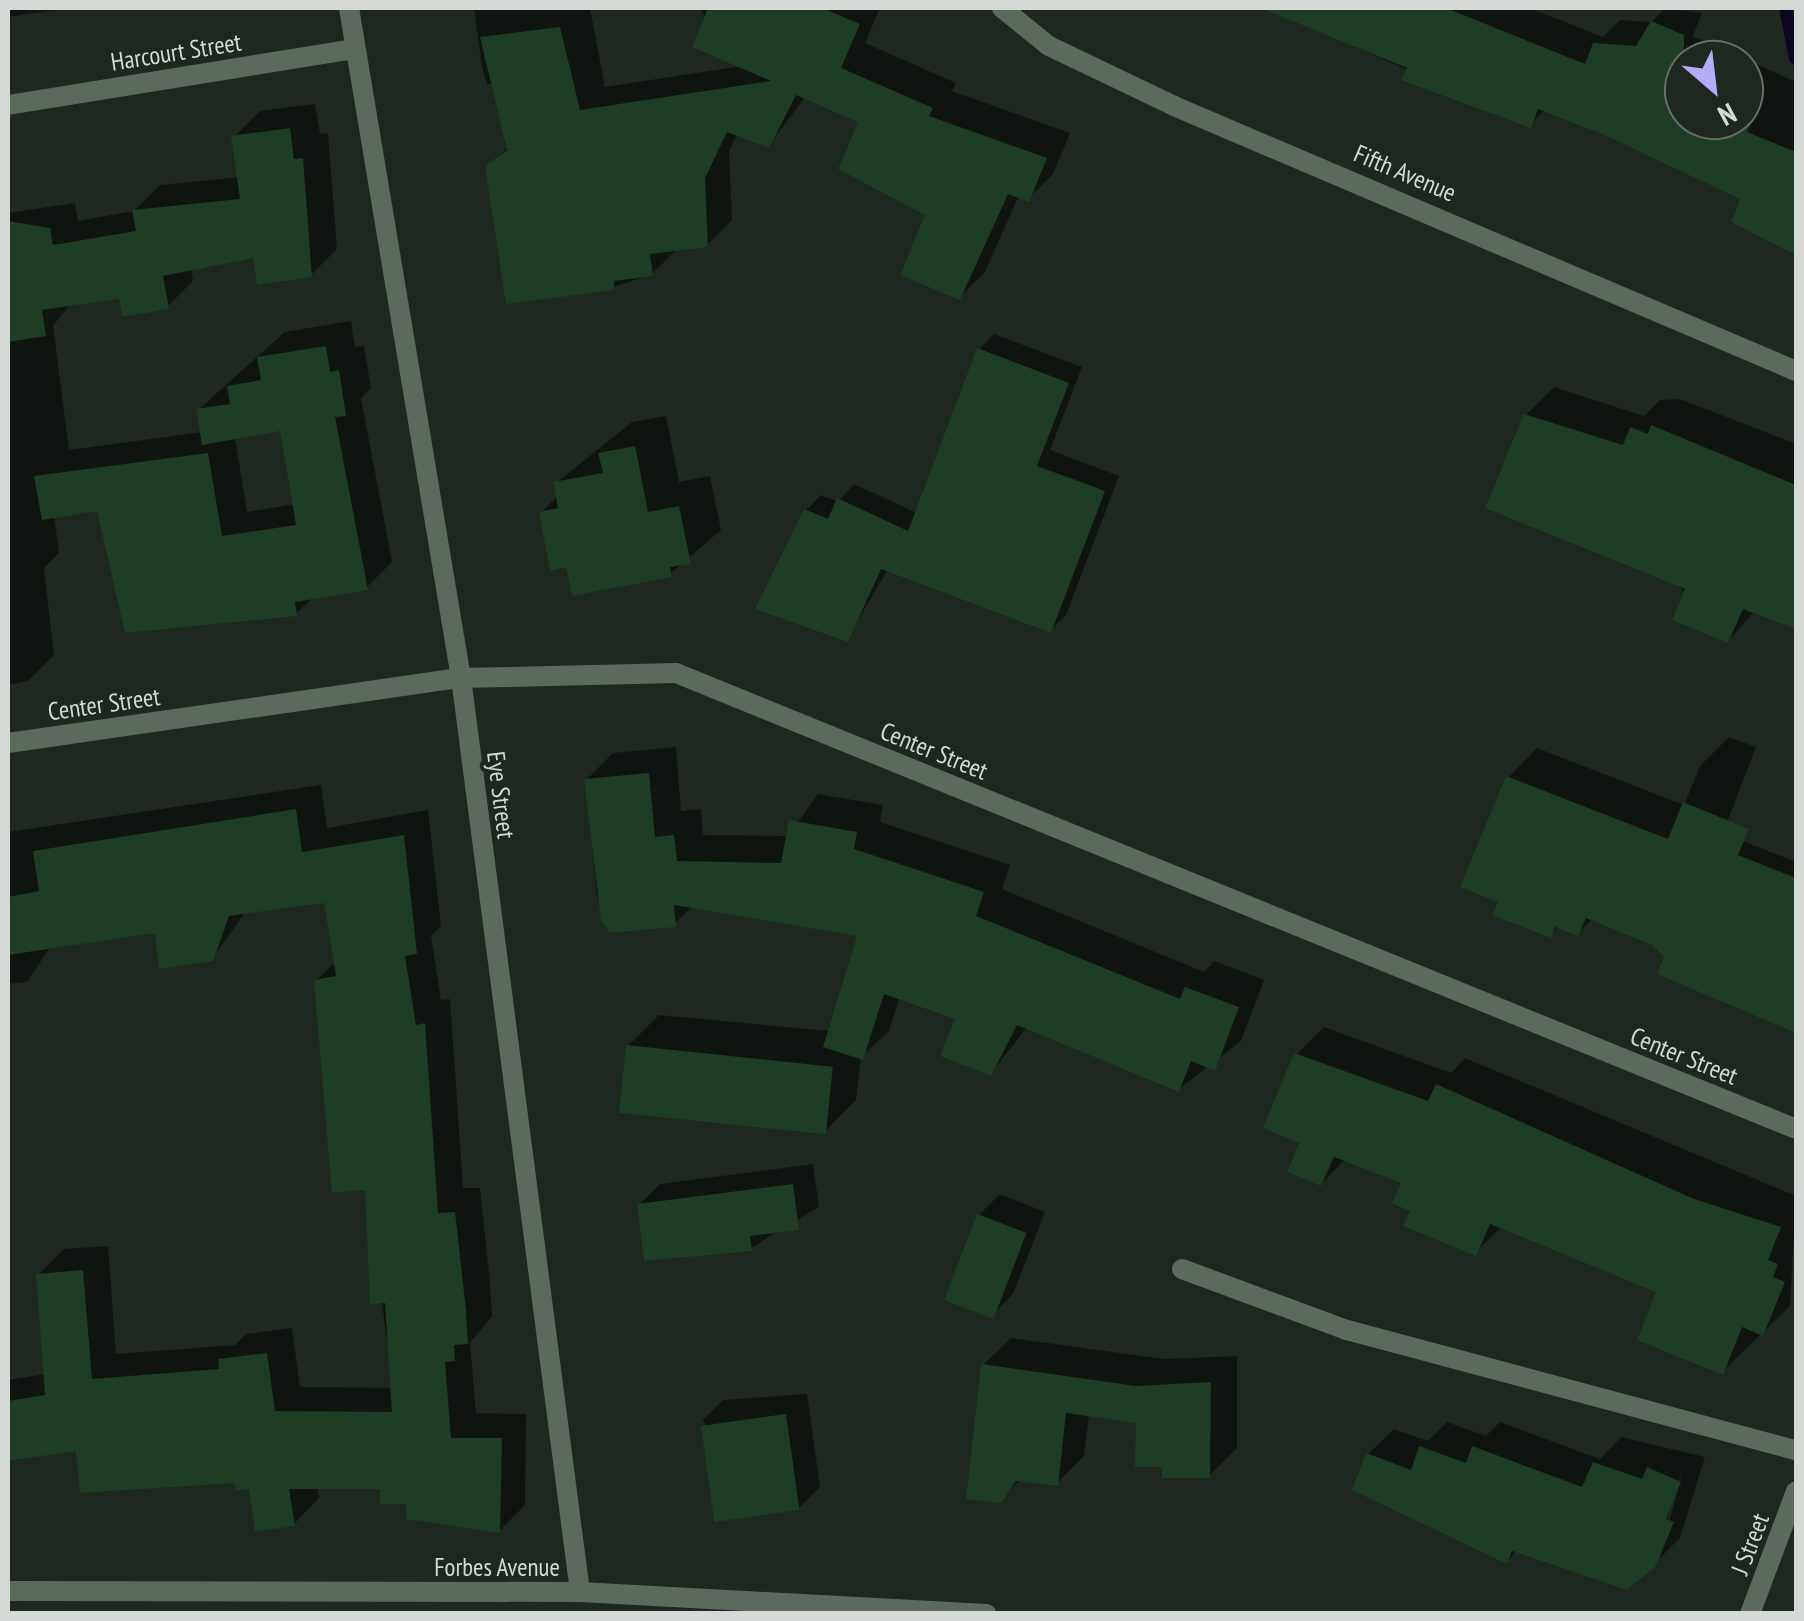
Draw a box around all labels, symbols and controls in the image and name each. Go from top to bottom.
street label: Harcourt Street [109,27,243,77]
north arrow [1664,40,1764,140]
text: N [1712,95,1743,135]
street label: Fifth Avenue [1349,138,1461,208]
street label: Center Street [46,681,162,727]
street label: Center Street [876,716,992,786]
street label: Eye Street [481,750,521,840]
street label: Center Street [1626,1021,1742,1091]
street label: J Street [1725,1509,1775,1579]
street label: Forbes Avenue [434,1552,560,1582]

